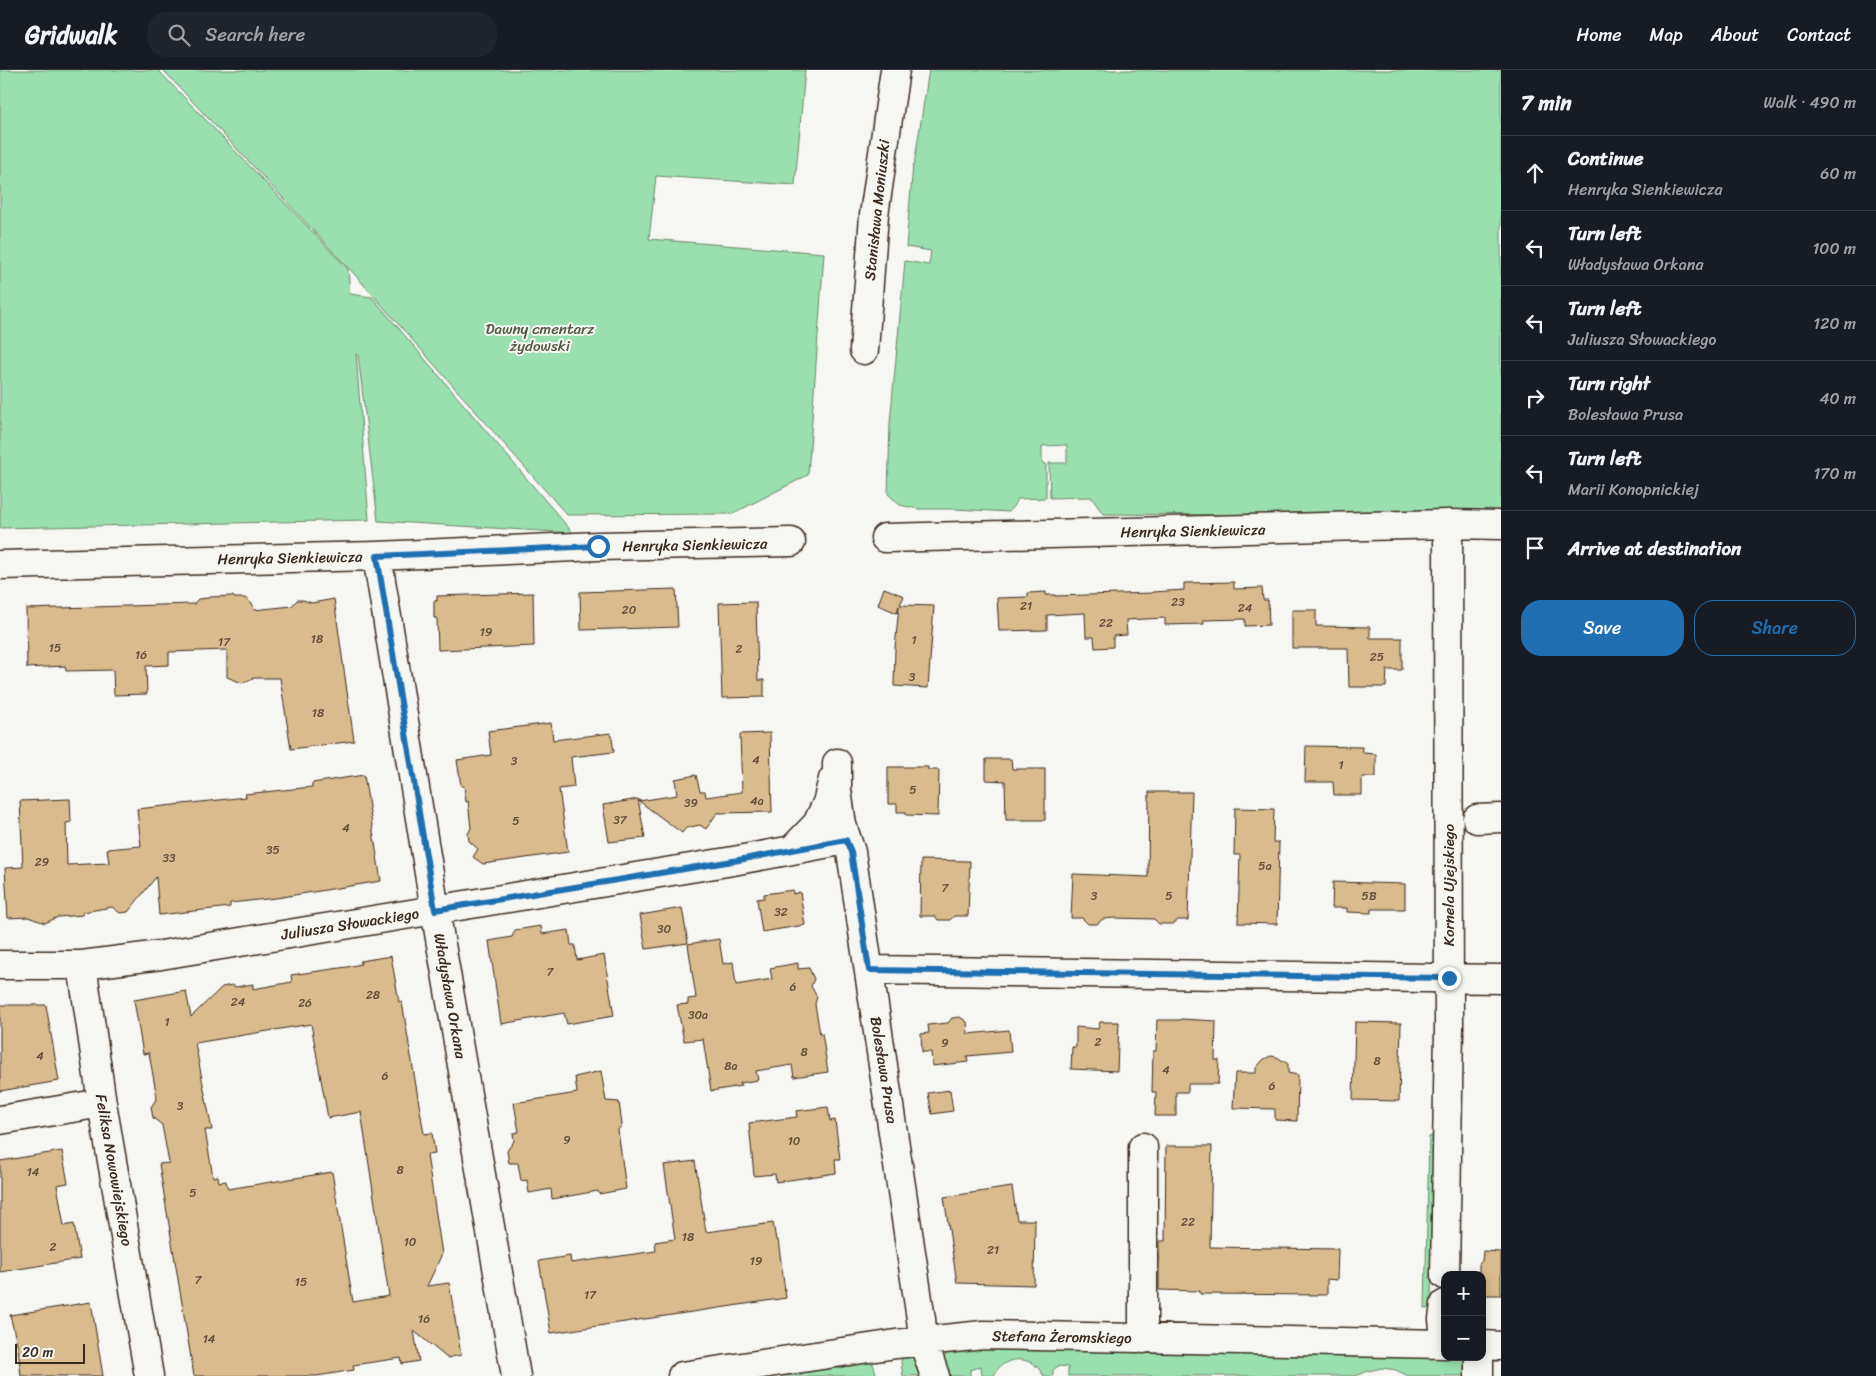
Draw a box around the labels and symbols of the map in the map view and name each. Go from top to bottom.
street label: Stanisława Moniuszki [857,137,897,282]
park label: Dawny cmentarz żydowski [486,316,595,359]
street label: Henryka Sienkiewicza [1120,517,1266,545]
street label: Henryka Sienkiewicza [622,531,768,559]
route start [587,535,610,558]
street label: Henryka Sienkiewicza [217,544,363,572]
house number: 23 [1171,591,1185,613]
house number: 21 [1020,595,1032,617]
house number: 24 [1238,597,1253,619]
house number: 20 [622,599,637,621]
house number: 22 [1099,612,1113,634]
house number: 19 [480,621,492,643]
house number: 18 [311,628,323,650]
house number: 1 [911,629,917,651]
house number: 17 [218,631,231,653]
house number: 15 [49,637,61,659]
house number: 2 [736,638,743,660]
house number: 16 [135,644,147,666]
house number: 25 [1370,646,1384,668]
house number: 3 [909,666,916,688]
house number: 18 [312,702,324,724]
house number: 4 [752,749,760,771]
house number: 3 [511,750,518,772]
house number: 1 [1338,754,1344,776]
house number: 5 [909,779,917,801]
house number: 4a [750,790,764,812]
house number: 39 [684,792,698,814]
house number: 37 [613,809,628,831]
house number: 5 [512,810,520,832]
house number: 4 [342,817,350,839]
street label: Kornela Ujejskiego [1436,823,1462,946]
house number: 35 [266,839,280,861]
house number: 33 [162,847,176,869]
house number: 29 [35,851,49,873]
house number: 5a [1258,855,1272,877]
house number: 7 [942,877,950,899]
house number: 3 [1091,885,1098,907]
house number: 5 [1165,885,1173,907]
house number: 5B [1362,885,1377,907]
street label: Juliusza Słowackiego [278,900,421,948]
house number: 32 [774,901,788,923]
house number: 30 [657,918,671,940]
street label: Władysława Orkana [426,931,474,1061]
house number: 7 [547,961,555,983]
route end [1438,967,1461,990]
house number: 6 [790,976,797,998]
house number: 28 [366,984,380,1006]
house number: 24 [231,991,246,1013]
house number: 26 [298,992,312,1014]
house number: 30a [688,1004,708,1026]
house number: 1 [164,1011,170,1033]
street label: Bolesława Prusa [863,1015,905,1126]
house number: 2 [1095,1031,1102,1053]
house number: 9 [941,1032,949,1054]
house number: 8 [800,1041,808,1063]
house number: 4 [36,1045,44,1067]
house number: 8 [1373,1050,1381,1072]
house number: 8a [724,1055,738,1077]
house number: 4 [1162,1059,1170,1081]
house number: 6 [382,1065,389,1087]
house number: 6 [1269,1075,1276,1097]
street label: Feliksa Nowowiejskiego [88,1092,140,1248]
house number: 3 [177,1095,184,1117]
house number: 9 [563,1129,571,1151]
house number: 10 [788,1130,801,1152]
house number: 8 [396,1159,404,1181]
house number: 14 [27,1161,40,1183]
house number: 5 [189,1182,197,1204]
house number: 22 [1181,1211,1195,1233]
house number: 18 [682,1226,694,1248]
house number: 10 [404,1231,417,1253]
house number: 2 [50,1236,57,1258]
house number: 21 [987,1239,999,1261]
house number: 19 [750,1250,762,1272]
house number: 7 [195,1269,203,1291]
house number: 15 [295,1271,307,1293]
house number: 17 [584,1284,597,1306]
house number: 16 [418,1308,430,1330]
street label: Stefana Żeromskiego [992,1323,1132,1351]
house number: 14 [203,1328,216,1350]
scale bar [15,1341,85,1364]

